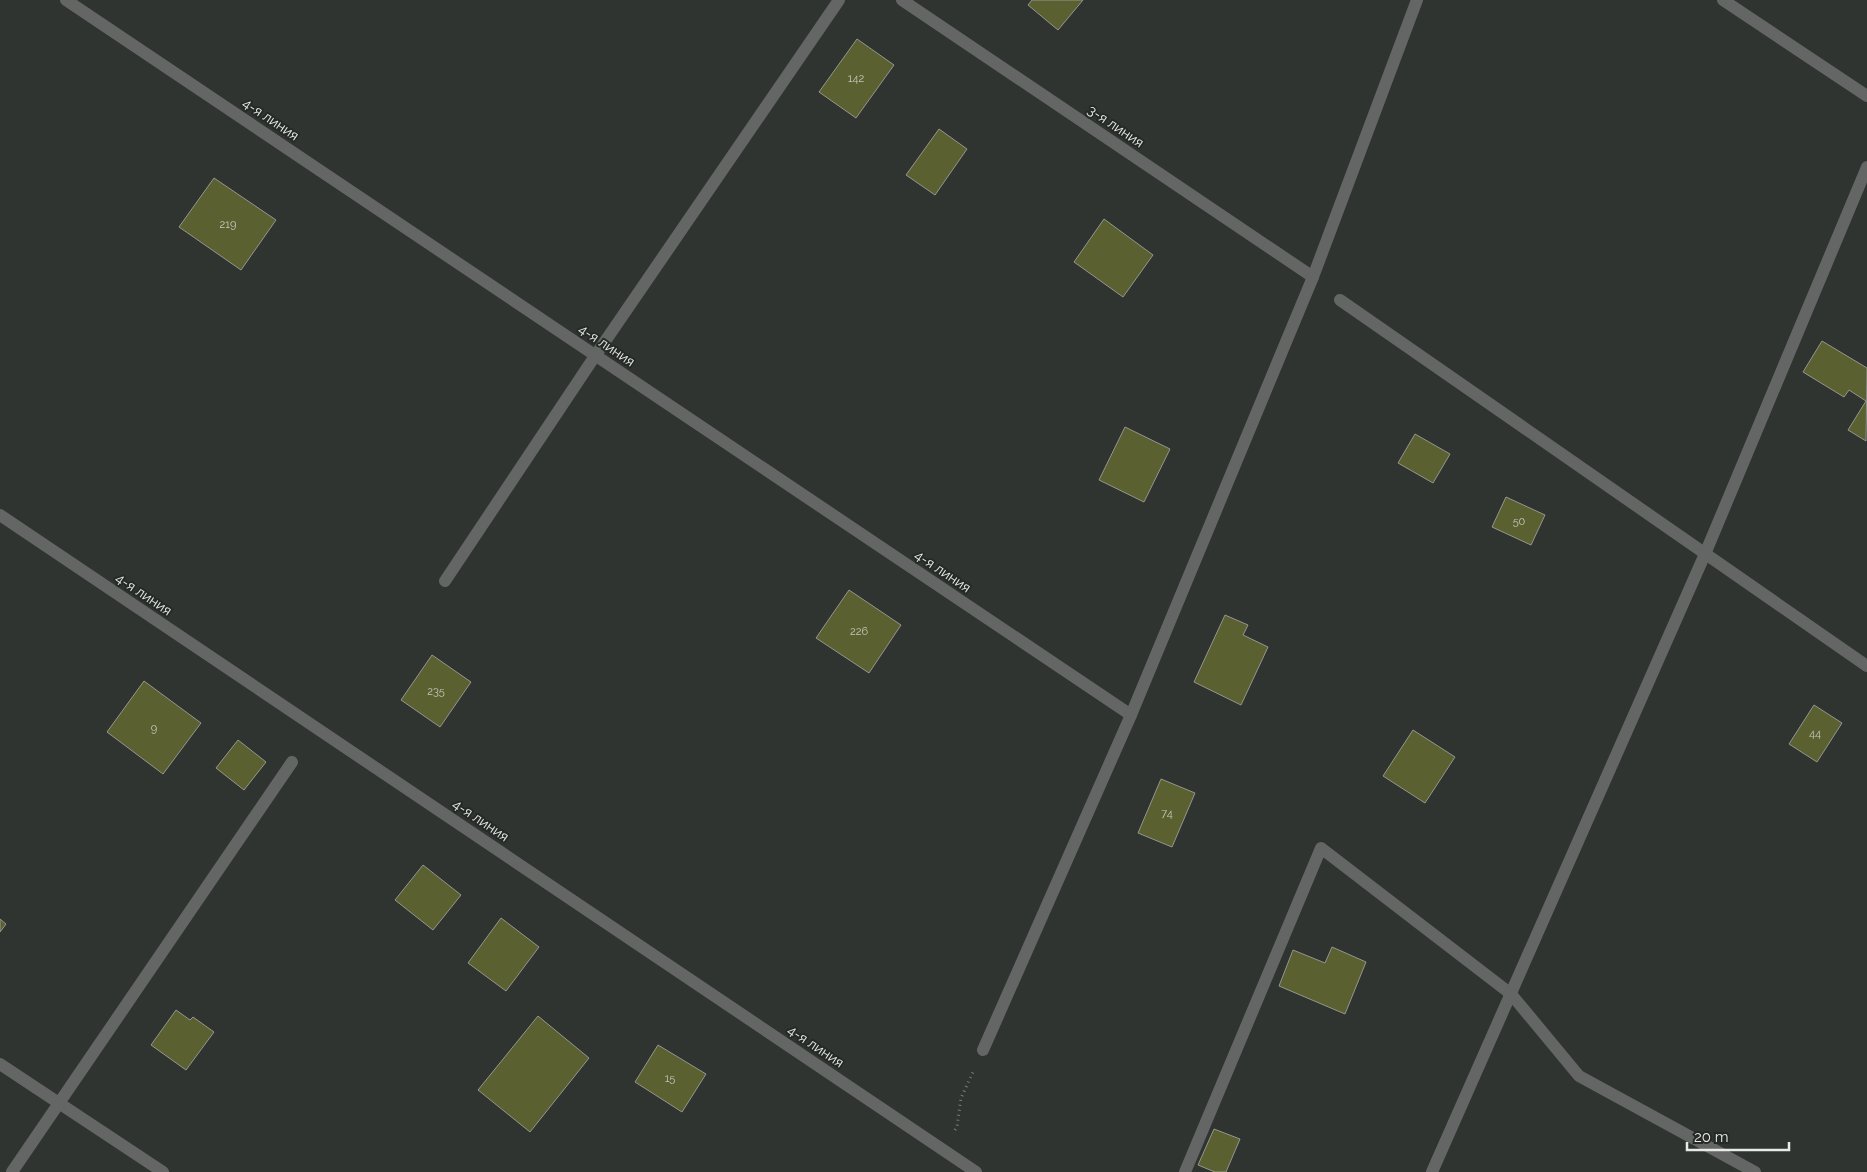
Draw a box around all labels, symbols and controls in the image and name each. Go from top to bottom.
house number: 142 [848,72,864,85]
street label: 4-я линия [240,94,302,144]
street label: 3-я линия [1085,101,1147,151]
house number: 219 [220,218,236,231]
street label: 4-я линия [576,320,638,370]
house number: 50 [1513,515,1526,528]
street label: 4-я линия [912,546,974,596]
street label: 4-я линия [113,569,175,619]
house number: 226 [850,625,868,638]
house number: 235 [427,685,445,698]
house number: 9 [151,722,157,735]
house number: 44 [1809,727,1821,740]
street label: 4-я линия [450,795,512,845]
house number: 74 [1161,807,1173,820]
street label: 4-я линия [785,1021,847,1071]
house number: 15 [665,1072,675,1085]
scale bar [1687,1120,1790,1152]
text: 20 m [1694,1128,1729,1146]

